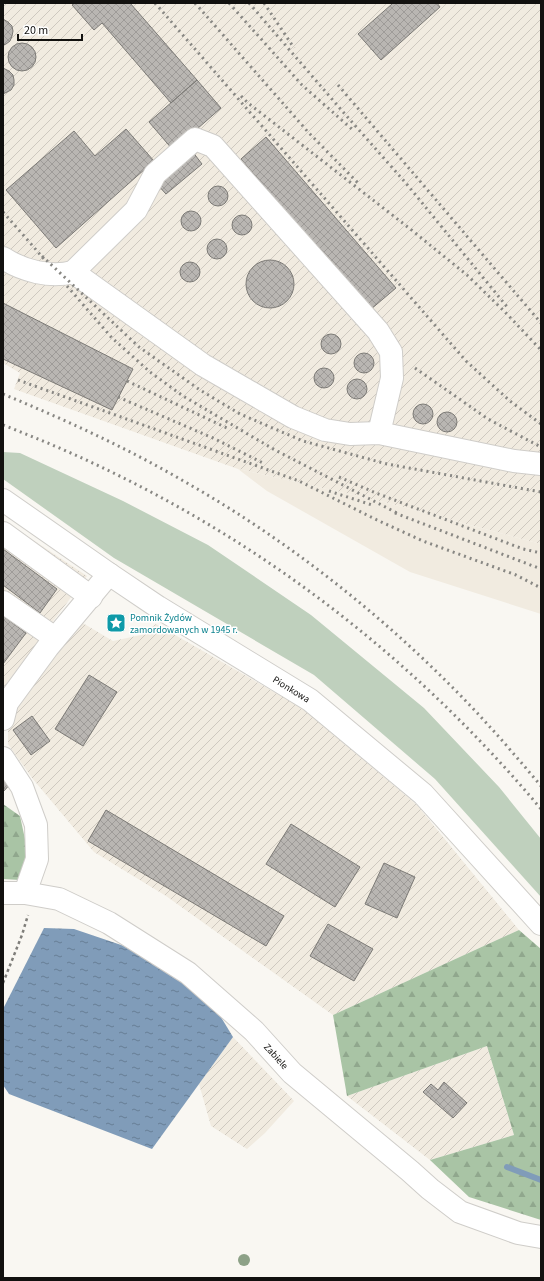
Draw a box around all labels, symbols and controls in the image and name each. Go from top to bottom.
scale bar [18,16,82,42]
text: 20 m [24,22,48,39]
place label: Pomnik Żydów zamordowanych w 1945 r. [130,611,238,637]
place icon: Pomnik Żydów zamordowanych w 1945 r. [105,612,127,634]
street label: Pionkowa [270,673,312,706]
street label: Zabiele [260,1041,291,1073]

